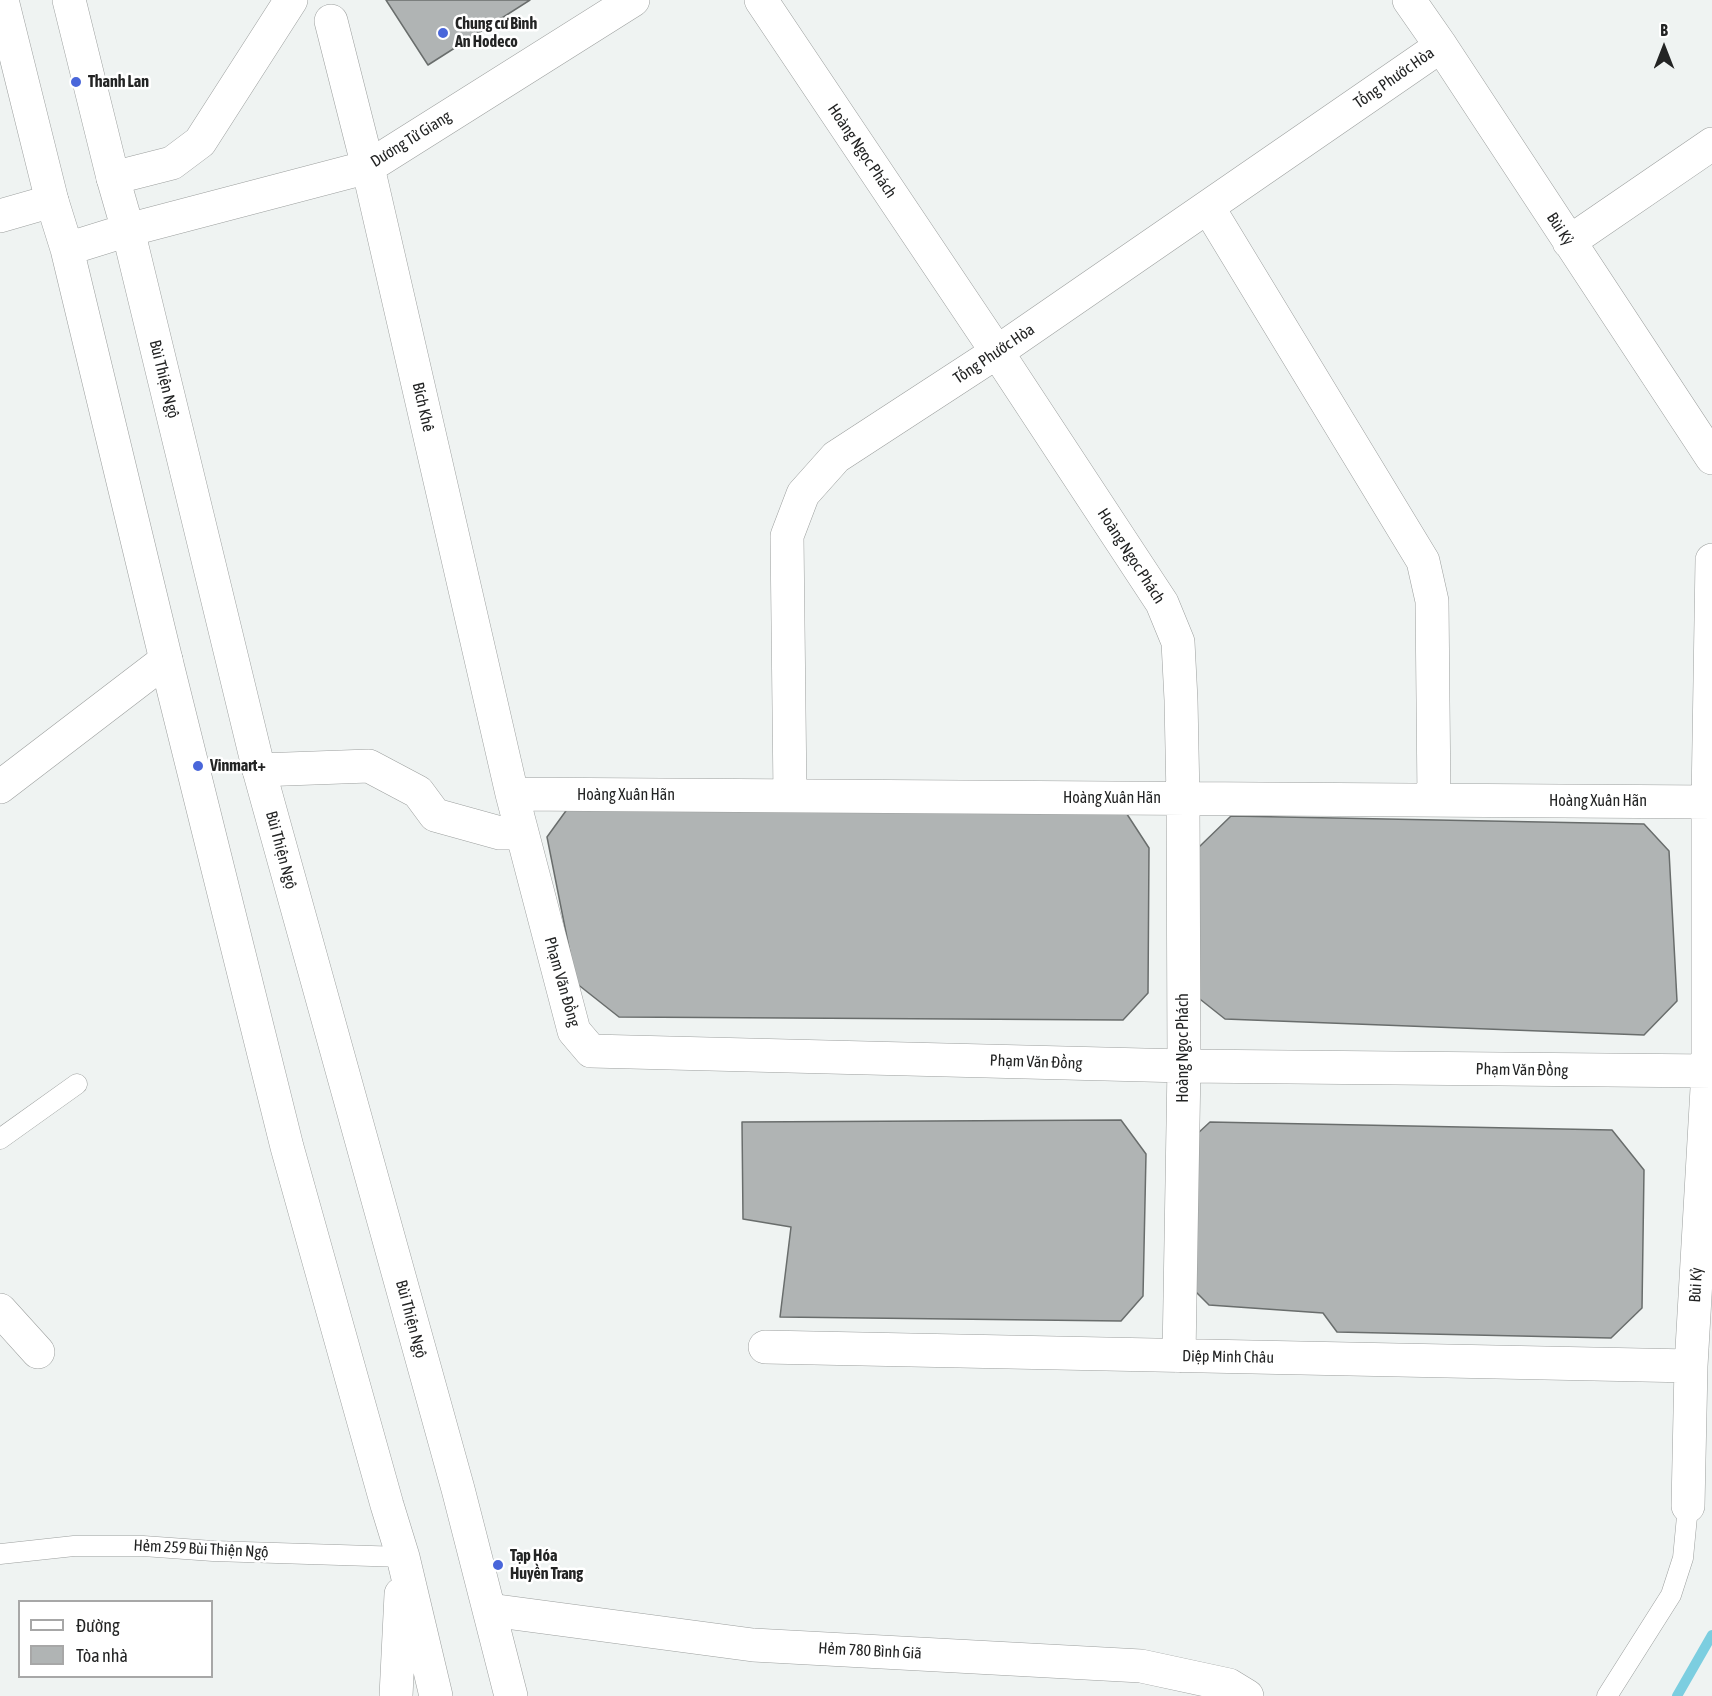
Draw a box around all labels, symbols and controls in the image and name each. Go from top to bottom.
place label: Chung cư Bình An Hodeco [455,14,537,52]
north arrow [1634,18,1694,78]
text: B [1660,21,1668,39]
marker: Chung cư Bình An Hodeco [436,26,450,40]
street label: Tống Phước Hòa [1350,43,1438,113]
place label: Thanh Lan [88,72,149,92]
marker: Thanh Lan [69,75,83,89]
street label: Hoàng Ngọc Phách [823,100,901,202]
street label: Dương Tử Giang [367,107,455,171]
street label: Bùi Kỷ [1542,209,1578,249]
street label: Tống Phước Hòa [950,320,1038,388]
street label: Bùi Thiện Ngộ [145,338,183,420]
street label: Bích Khê [408,380,438,434]
street label: Hoàng Ngọc Phách [1093,505,1169,607]
place label: Vinmart+ [210,756,266,776]
marker: Vinmart+ [191,759,205,773]
street label: Hoàng Xuân Hãn [577,785,675,805]
street label: Hoàng Xuân Hãn [1063,788,1161,808]
street label: Hoàng Xuân Hãn [1549,791,1647,811]
street label: Bùi Thiện Ngộ [261,809,301,891]
street label: Phạm Văn Đồng [540,935,584,1029]
street label: Hoàng Ngọc Phách [1173,993,1193,1103]
street label: Phạm Văn Đồng [989,1051,1083,1073]
street label: Phạm Văn Đồng [1476,1060,1568,1080]
street label: Bùi Kỷ [1685,1267,1707,1303]
street label: Bùi Thiện Ngộ [391,1278,431,1360]
street label: Diệp Minh Châu [1182,1347,1274,1367]
street label: Hẻm 259 Bùi Thiện Ngộ [133,1536,269,1562]
place label: Tạp Hóa Huyền Trang [510,1546,583,1584]
marker: Tạp Hóa Huyền Trang [491,1558,505,1572]
legend [18,1600,213,1678]
text: Đường [76,1615,120,1636]
street label: Hẻm 780 Bình Giã [818,1639,922,1663]
text: Tòa nhà [76,1645,128,1666]

